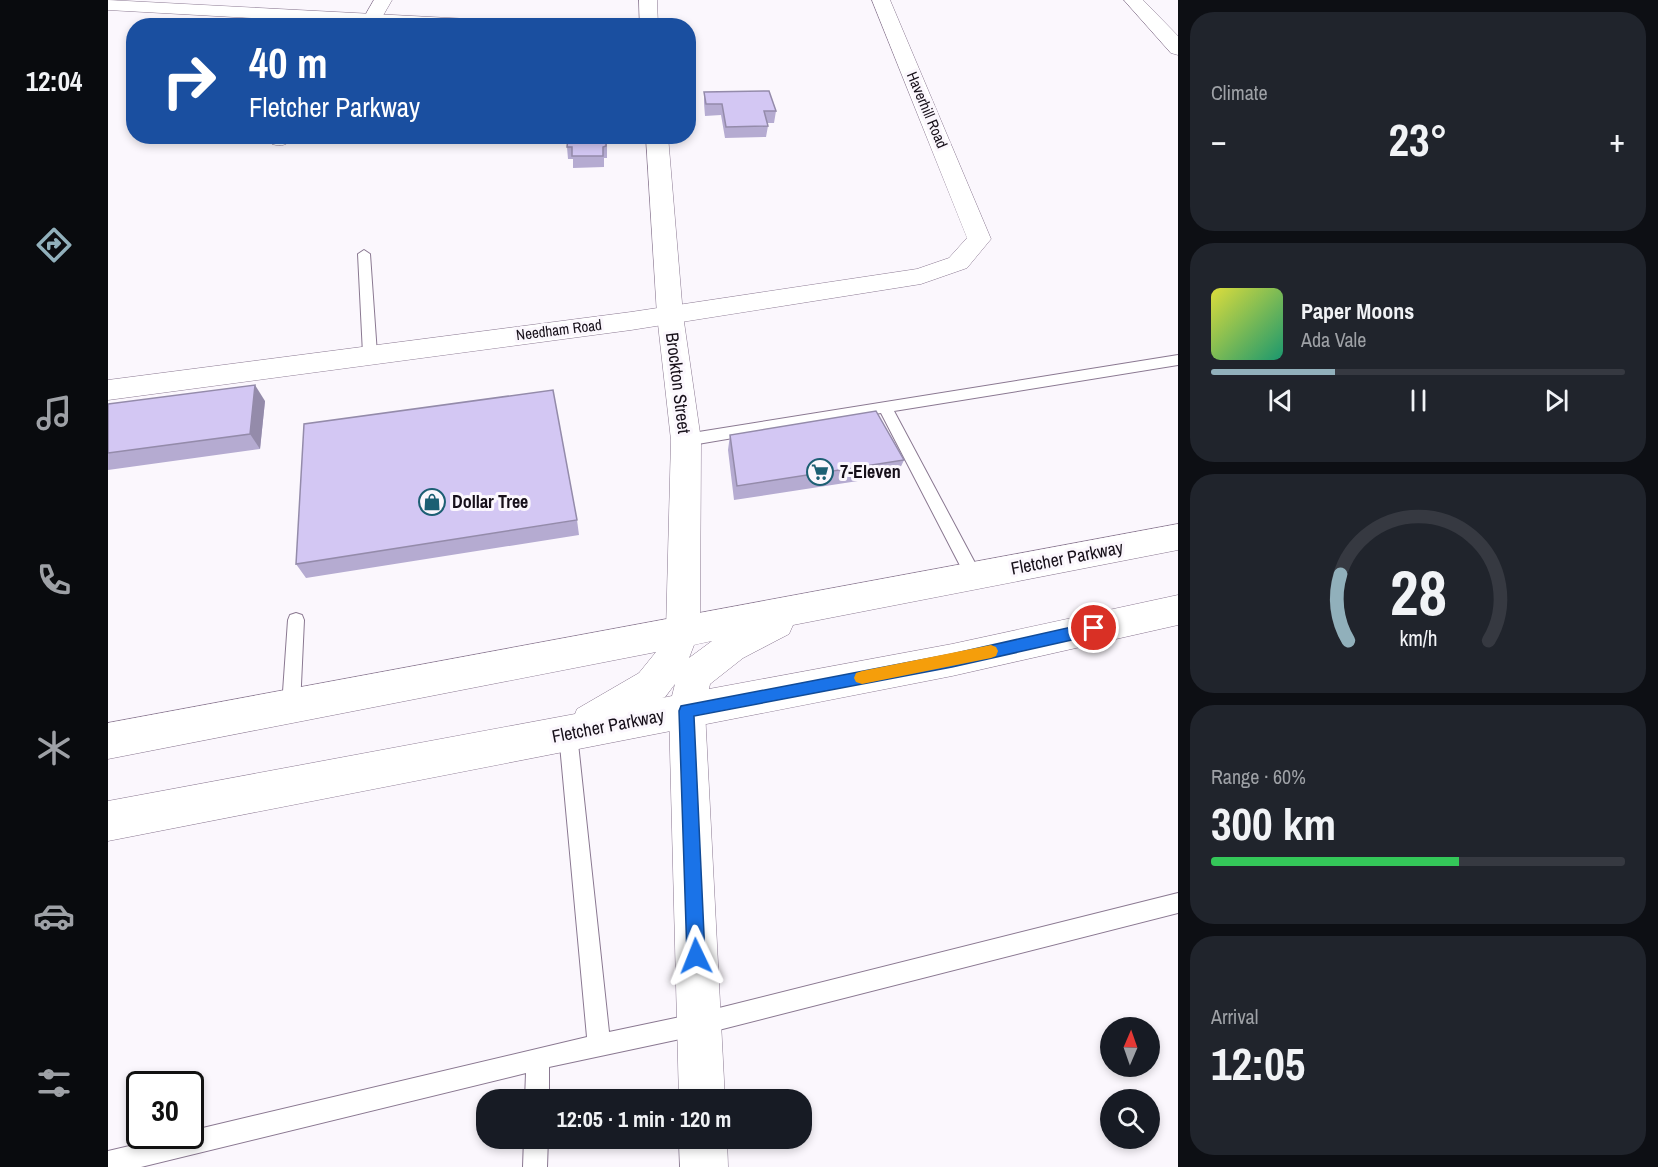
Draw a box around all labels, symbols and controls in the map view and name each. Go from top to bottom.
text: 40 m [249,35,328,91]
icon: right [150,42,228,120]
text: 12:04 [26,63,82,99]
street label: Haverhill Road [902,68,953,151]
text: Climate [1211,79,1268,106]
text: Fletcher Parkway [249,89,420,125]
text: 23° [1388,109,1448,170]
text: − [1211,118,1227,162]
text: + [1609,118,1625,162]
icon: directions [33,224,75,266]
text: Paper Moons [1301,296,1414,326]
street label: Needham Road [515,314,603,345]
text: Ada Vale [1301,326,1366,353]
street label: Brockton Street [660,331,697,435]
icon: previous [1264,384,1297,417]
icon: pause [1402,384,1435,417]
icon: next [1540,384,1573,417]
icon: music [33,392,75,434]
supermarket icon: 7-Eleven [805,457,835,487]
place label: 7-Eleven [840,459,901,484]
shop icon: Dollar Tree [417,487,447,517]
place label: Dollar Tree [452,489,528,514]
street label: Fletcher Parkway [1009,534,1126,581]
text: 28 [1390,550,1446,634]
icon: phone [33,559,75,601]
pin [1068,602,1119,653]
icon: arrive [1077,611,1110,644]
text: km/h [1399,624,1437,653]
street label: Fletcher Parkway [550,702,667,749]
icon: climate [33,727,75,769]
text: Range · 60% [1211,763,1306,790]
text: 300 km [1211,793,1336,854]
icon: car [33,895,75,937]
position arrow [664,924,728,988]
text: Arrival [1211,1003,1258,1030]
north arrow [1100,1017,1160,1077]
map controls [1100,1017,1160,1149]
text: 12:05 [1211,1033,1305,1094]
icon: filters [33,1062,75,1104]
speed limit sign: 30 [126,1071,204,1149]
button: search [1100,1089,1160,1149]
text: 12:05 · 1 min · 120 m [557,1104,731,1134]

